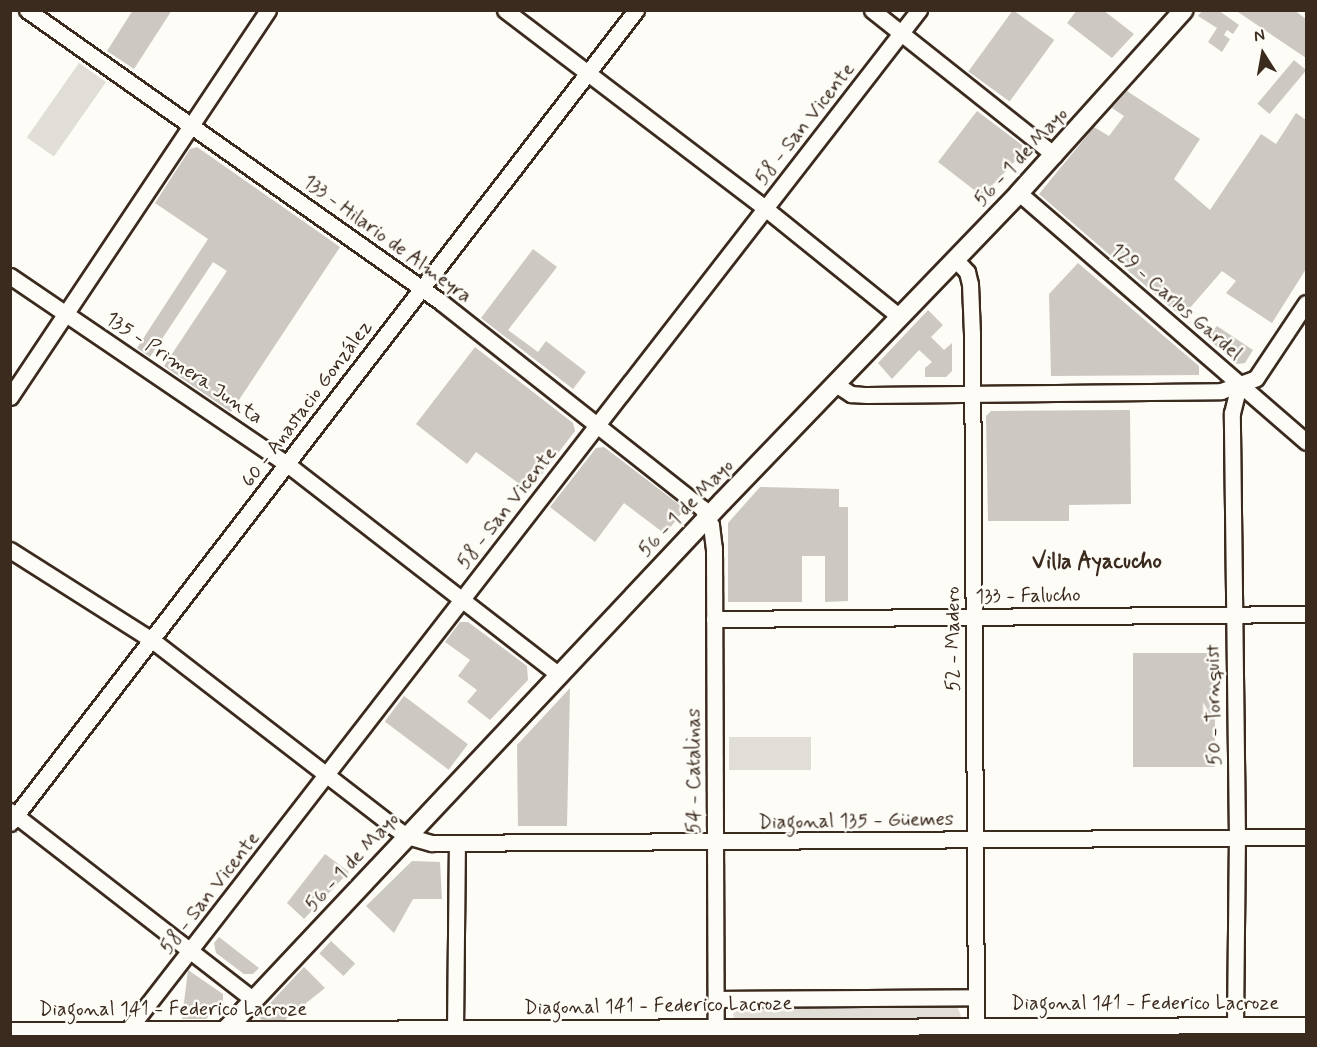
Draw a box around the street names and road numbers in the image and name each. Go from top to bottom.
street label: 58 - San Vicente [749,57,861,191]
street label: 56 - 1 de Mayo [969,102,1073,212]
street label: 133 - Hilario de Almeyra [297,169,477,309]
street label: 129 - Carlos Gardel [1106,239,1246,365]
street label: 135 - Primera Junta [103,308,265,428]
street label: 60 - Anastacio González [236,316,378,492]
street label: 58 - San Vicente [451,441,563,575]
street label: 56 - 1 de Mayo [633,454,739,562]
street label: 133 - Falucho [975,583,1081,609]
street label: 52 - Madero [941,586,965,692]
street label: 50 - Tornquist [1201,644,1227,766]
street label: 54 - Catalinas [682,708,706,834]
street label: 56 - 1 de Mayo [300,807,404,917]
street label: Diagonal 135 - Güemes [758,807,954,835]
street label: 58 - San Vicente [154,826,266,960]
street label: Diagonal 141 - Federico Lacroze [1009,991,1281,1015]
street label: Diagonal 141 - Federico Lacroze [522,992,794,1020]
street label: Diagonal 141 - Federico Lacroze [37,997,309,1021]

